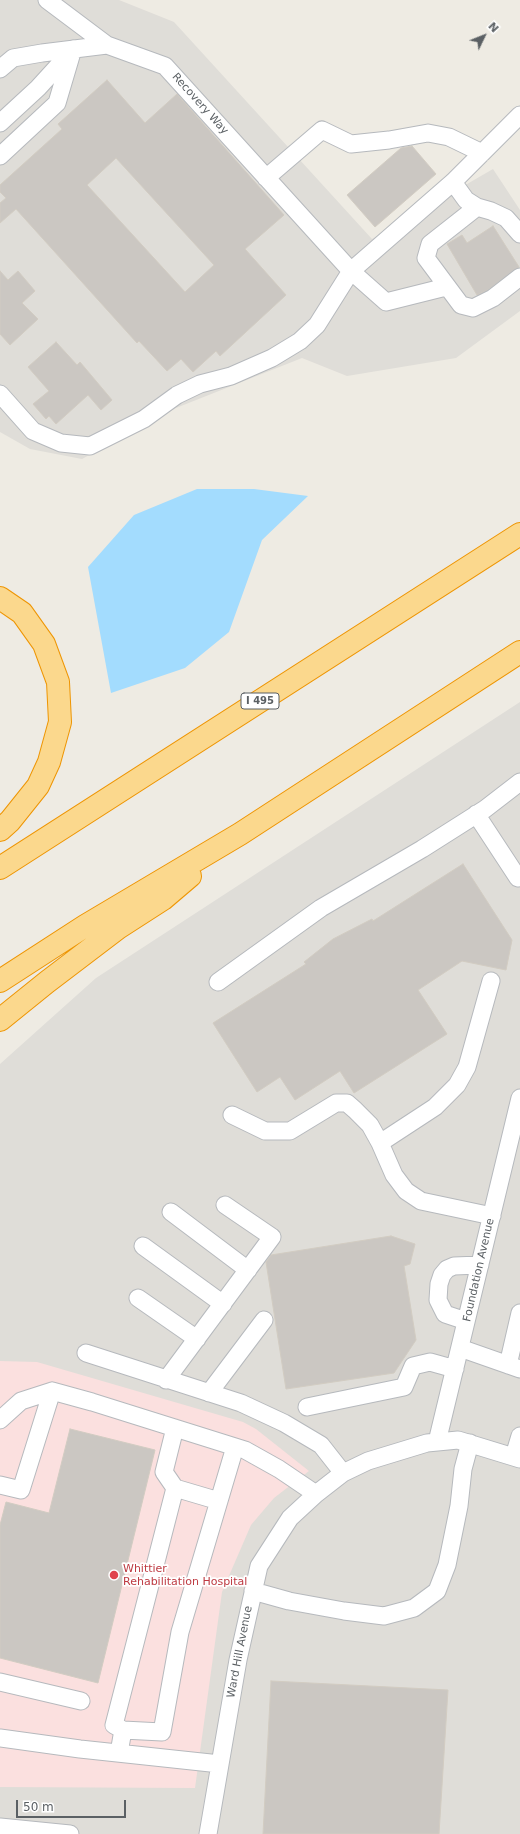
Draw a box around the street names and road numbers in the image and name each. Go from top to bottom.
street label: Recovery Way [169,71,231,137]
road number: I 495 [241,693,279,709]
street label: Foundation Avenue [461,1217,497,1323]
street label: Ward Hill Avenue [225,1605,255,1699]

